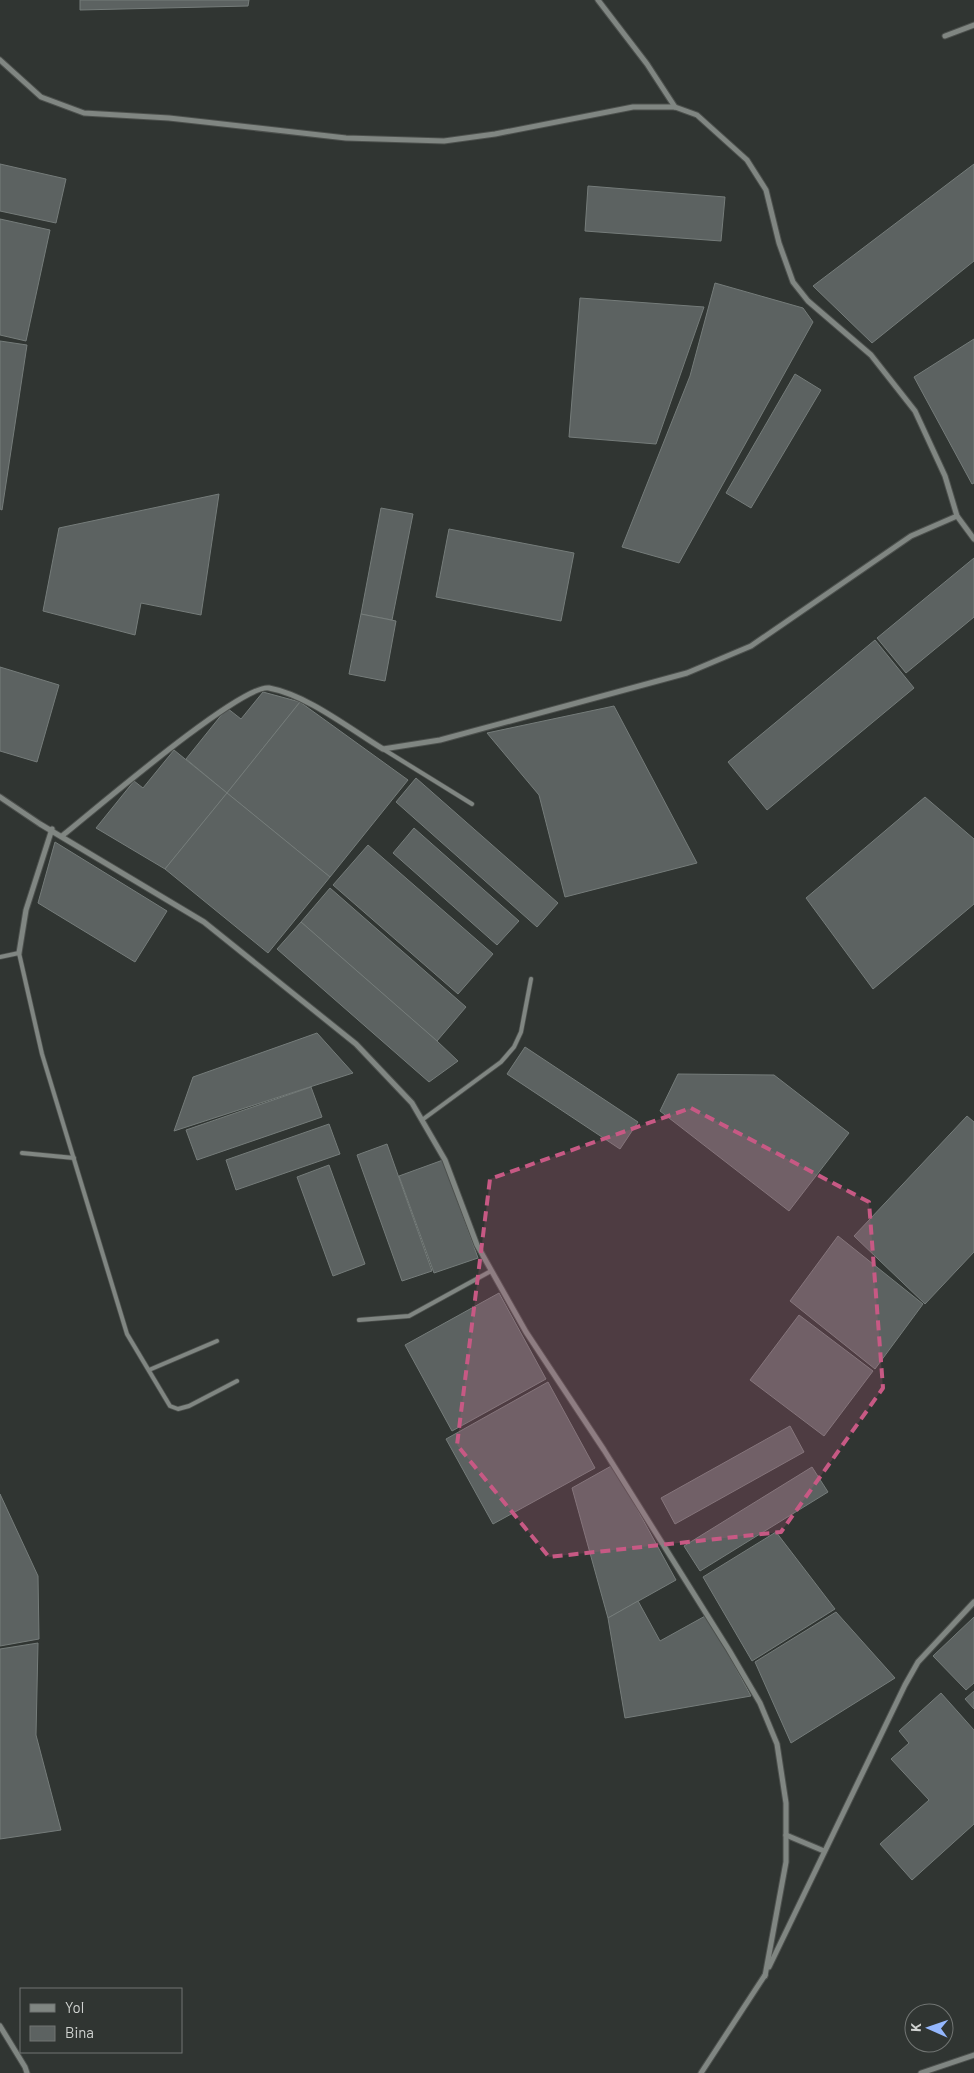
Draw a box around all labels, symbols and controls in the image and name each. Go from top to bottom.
legend [20,1988,182,2053]
text: Yol [65,1998,84,2016]
north arrow [904,2003,954,2053]
text: Bina [65,2023,94,2041]
text: K [907,2023,924,2032]

